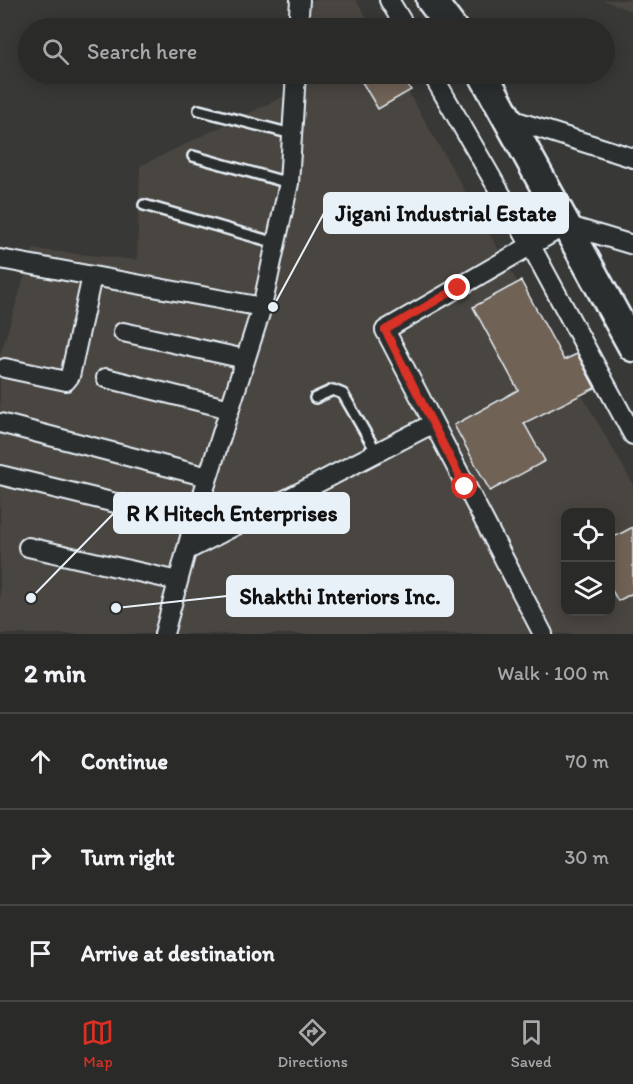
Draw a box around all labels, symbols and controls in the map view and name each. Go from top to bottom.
search box [18,18,615,84]
icon: search [39,35,72,68]
text: Search here [87,38,197,65]
callout: Jigani Industrial Estate [324,193,568,233]
text: Jigani Industrial Estate [334,200,557,227]
route end [444,274,470,300]
route start [451,473,477,499]
callout: R K Hitech Enterprises [114,493,349,533]
text: R K Hitech Enterprises [127,500,338,527]
map controls [561,508,615,616]
button: locate [561,508,615,562]
button: layers [561,562,615,616]
callout: Shakthi Interiors Inc. [227,576,453,616]
text: Shakthi Interiors Inc. [239,583,441,610]
text: 2 min [24,657,86,689]
text: Walk · 100 m [497,661,609,685]
icon: ahead [24,745,57,778]
text: Continue [81,748,168,775]
text: 70 m [565,749,609,773]
icon: right [24,841,57,874]
text: Turn right [81,844,175,871]
text: 30 m [564,845,609,869]
icon: arrive [24,937,57,970]
text: Arrive at destination [81,940,275,967]
tab: Map [81,1016,114,1071]
tab: Directions [277,1016,348,1071]
tab: Saved [511,1016,552,1071]

